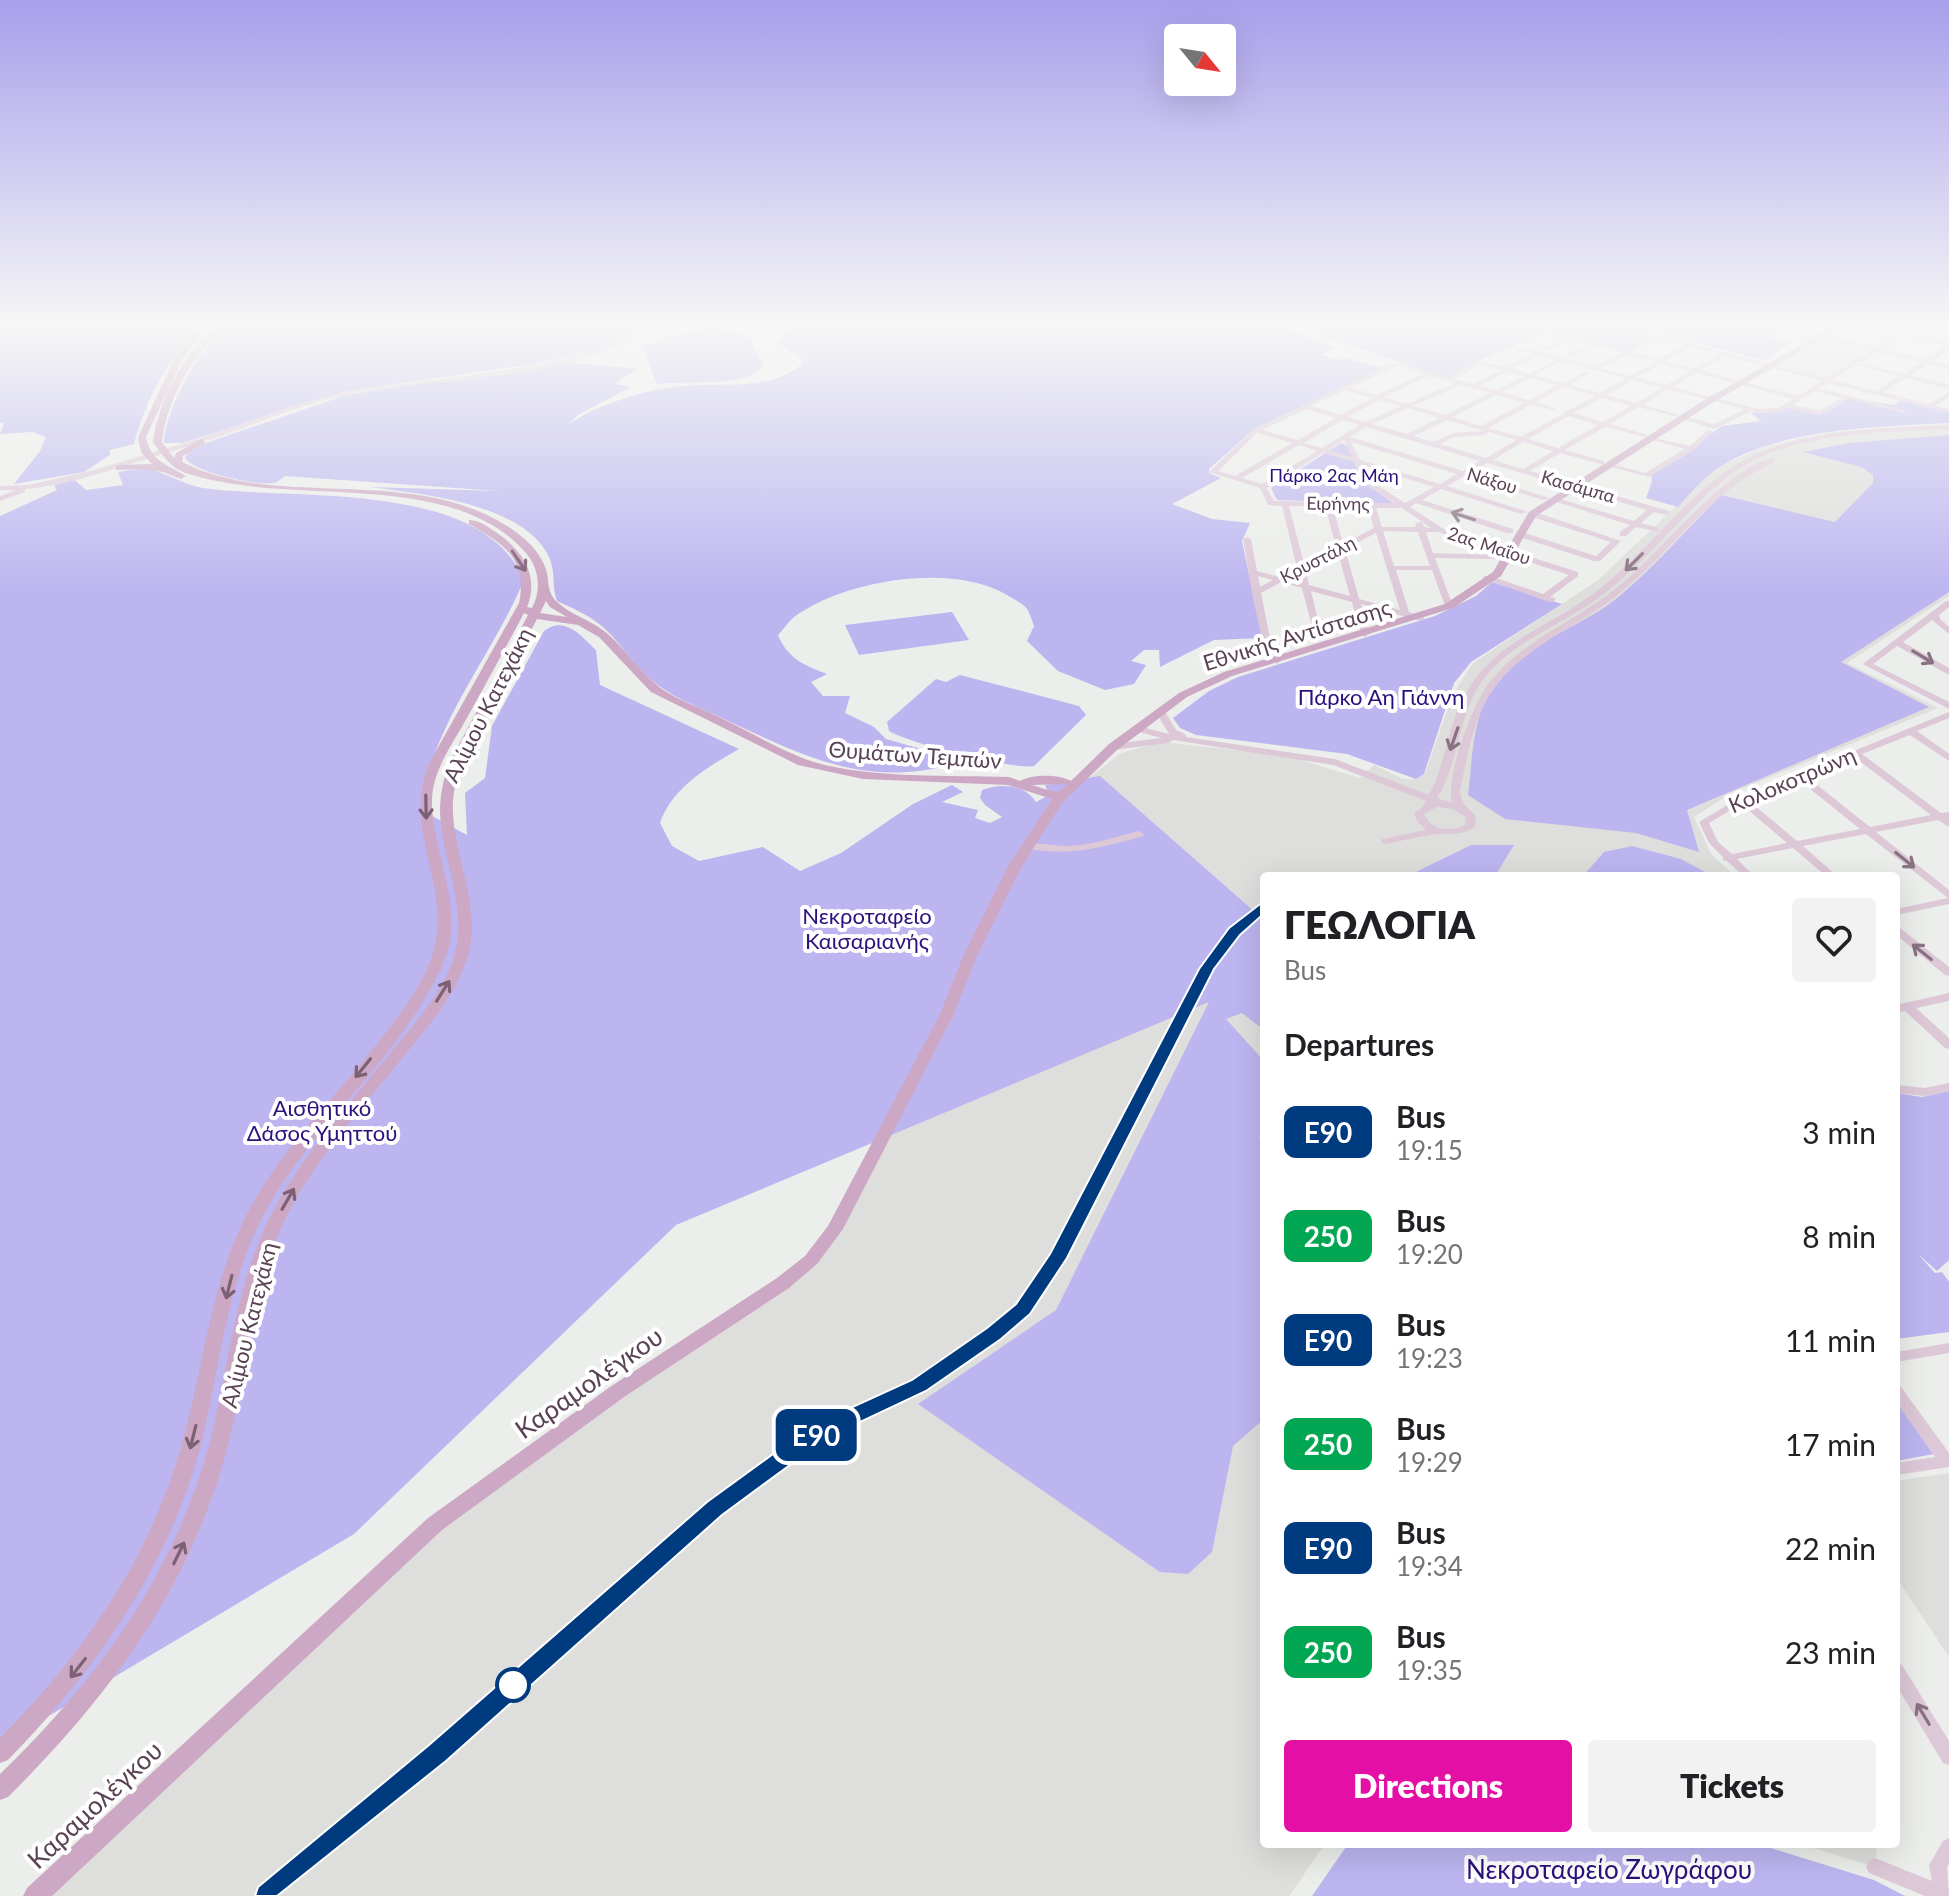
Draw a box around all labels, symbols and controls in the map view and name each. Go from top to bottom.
north arrow [1164,24,1236,96]
map controls [1164,24,1236,96]
street label: Νάξου [1465,462,1520,498]
park label: Πάρκο 2ας Μάη [1269,464,1399,486]
street label: Κασάμπα [1539,465,1618,507]
street label: Ειρήνης [1306,491,1371,515]
one-way arrow [1451,507,1476,522]
street label: 2ας Μαΐου [1445,521,1534,569]
street label: Κρυστάλη [1276,531,1359,587]
one-way arrow [511,549,527,571]
one-way arrow [1624,552,1643,572]
street label: Εθνικής Αντίστασης [1200,593,1394,676]
street label: Αλίμου Κατεχάκη [437,623,538,787]
one-way arrow [1911,649,1934,665]
park label: Πάρκο Αη Γιάννη [1298,683,1464,710]
one-way arrow [1446,726,1461,751]
street label: Θυμάτων Τεμπών [828,735,1002,774]
street label: Κολοκοτρώνη [1724,741,1859,818]
one-way arrow [419,793,434,820]
one-way arrow [1894,852,1915,869]
button: heart [1792,898,1876,982]
text: ΓΕΩΛΟΓΙΑ [1284,901,1475,947]
park label: Νεκροταφείο Καισαριανής [802,902,932,954]
one-way arrow [1913,943,1933,961]
text: Bus [1284,954,1326,986]
one-way arrow [434,980,451,1002]
text: Departures [1284,1026,1434,1062]
one-way arrow [354,1058,372,1078]
park label: Αισθητικό Δάσος Υμηττού [247,1094,397,1146]
text: Bus [1396,1098,1446,1134]
text: 3 min [1802,1114,1876,1150]
text: Ε90 [1304,1115,1352,1149]
text: 19:15 [1396,1134,1463,1166]
one-way arrow [280,1188,296,1211]
text: Bus [1396,1202,1446,1238]
text: 8 min [1802,1218,1876,1254]
text: 250 [1304,1219,1352,1253]
text: 19:20 [1396,1238,1463,1270]
street label: Αλίμου Κατεχάκη [215,1239,282,1411]
one-way arrow [220,1274,235,1300]
text: Bus [1396,1306,1446,1342]
street label: Καραμολέγκου [509,1320,668,1445]
text: 11 min [1785,1322,1876,1358]
text: Ε90 [1304,1323,1352,1357]
text: 19:23 [1396,1342,1463,1374]
line badge: Ε90 [770,1409,862,1461]
text: Bus [1396,1410,1446,1446]
text: Ε90 [792,1418,840,1452]
one-way arrow [184,1423,199,1449]
text: 17 min [1785,1426,1876,1462]
text: 250 [1304,1427,1352,1461]
text: 19:29 [1396,1446,1463,1478]
text: Bus [1396,1514,1446,1550]
text: 22 min [1785,1530,1876,1566]
text: Ε90 [1304,1531,1352,1565]
one-way arrow [172,1542,187,1566]
text: 19:34 [1396,1550,1463,1582]
text: Bus [1396,1618,1446,1654]
text: 23 min [1785,1634,1876,1670]
text: 250 [1304,1635,1352,1669]
text: 19:35 [1396,1654,1463,1686]
one-way arrow [69,1657,86,1678]
unlabelled marker [496,1668,530,1702]
one-way arrow [1914,1703,1930,1726]
street label: Καραμολέγκου [20,1734,168,1875]
button: Directions [1284,1740,1572,1832]
button: Tickets [1588,1740,1876,1832]
park label: Νεκροταφείο Ζωγράφου [1466,1853,1752,1885]

